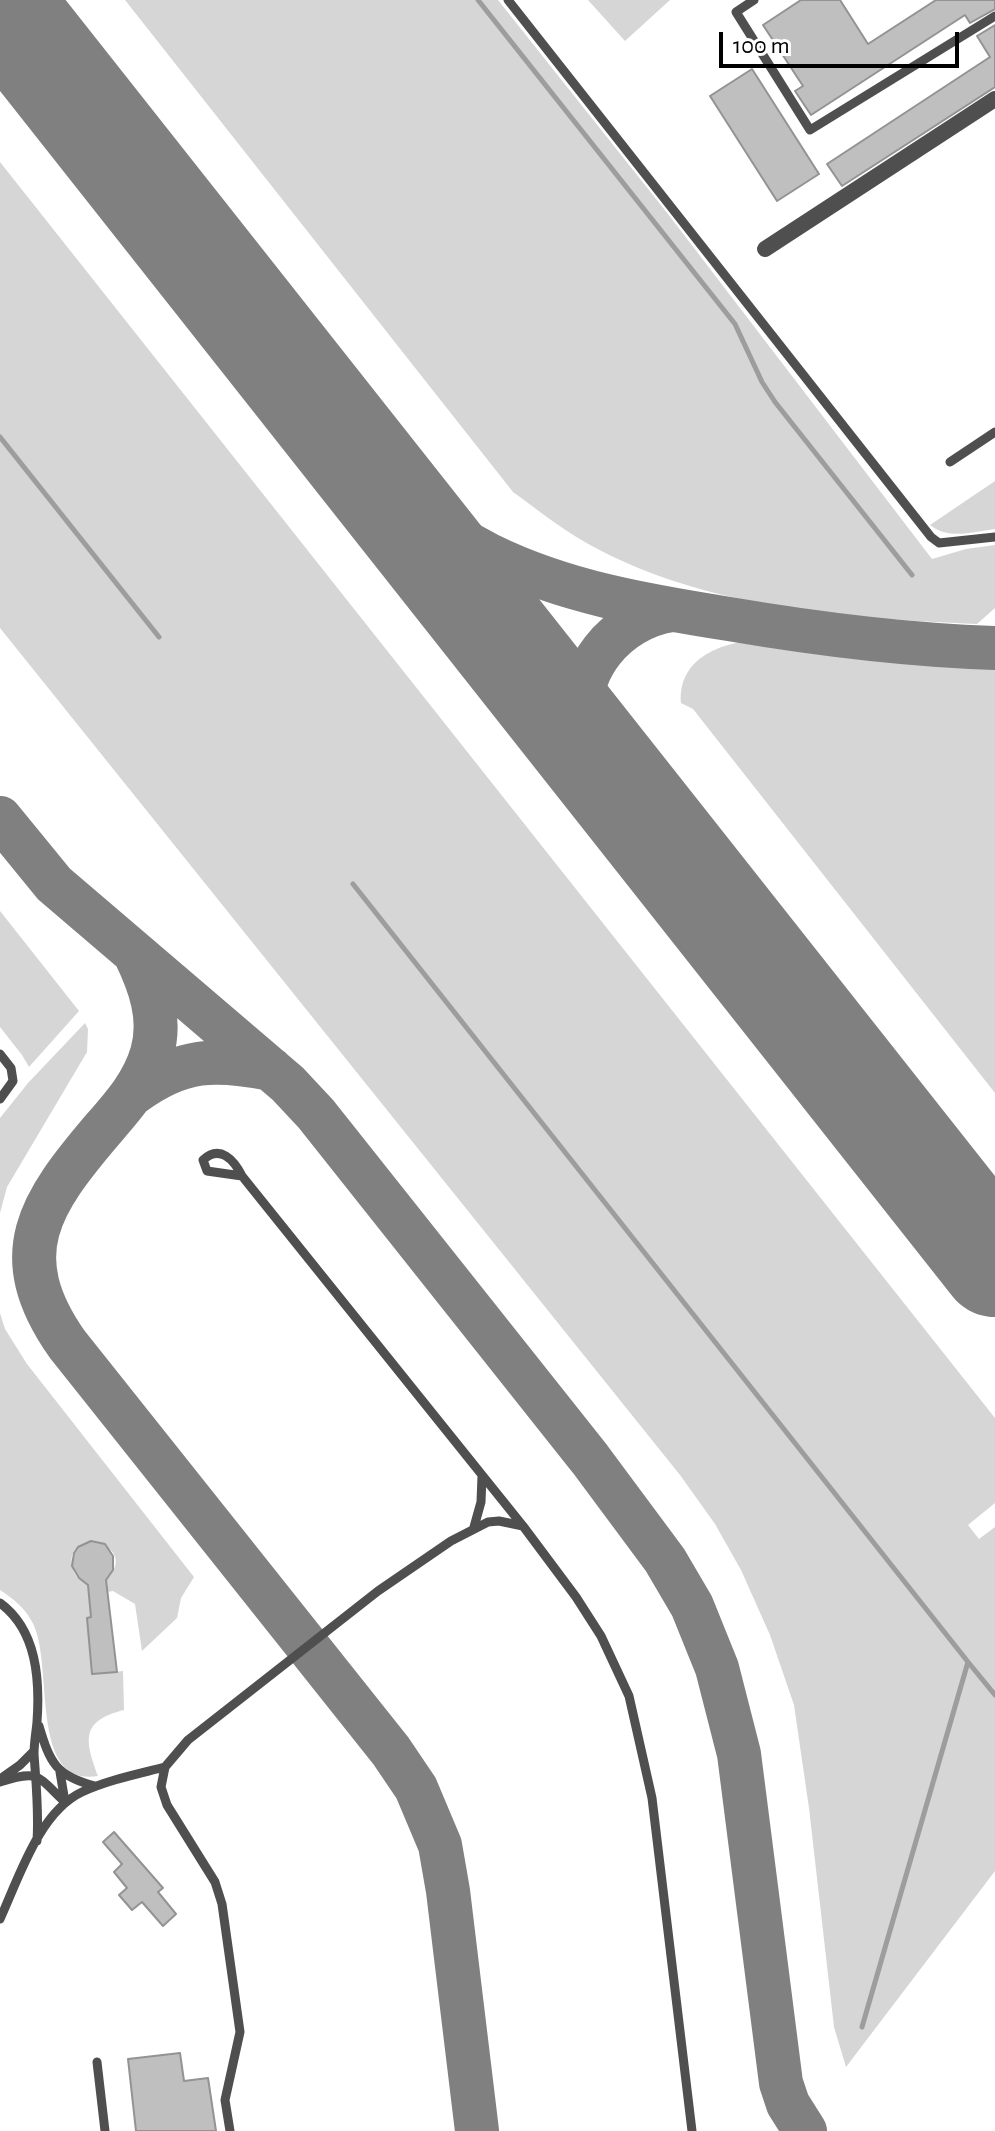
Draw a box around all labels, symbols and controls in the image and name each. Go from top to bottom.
scale bar [723,16,963,66]
text: 100 m [733,34,790,58]

